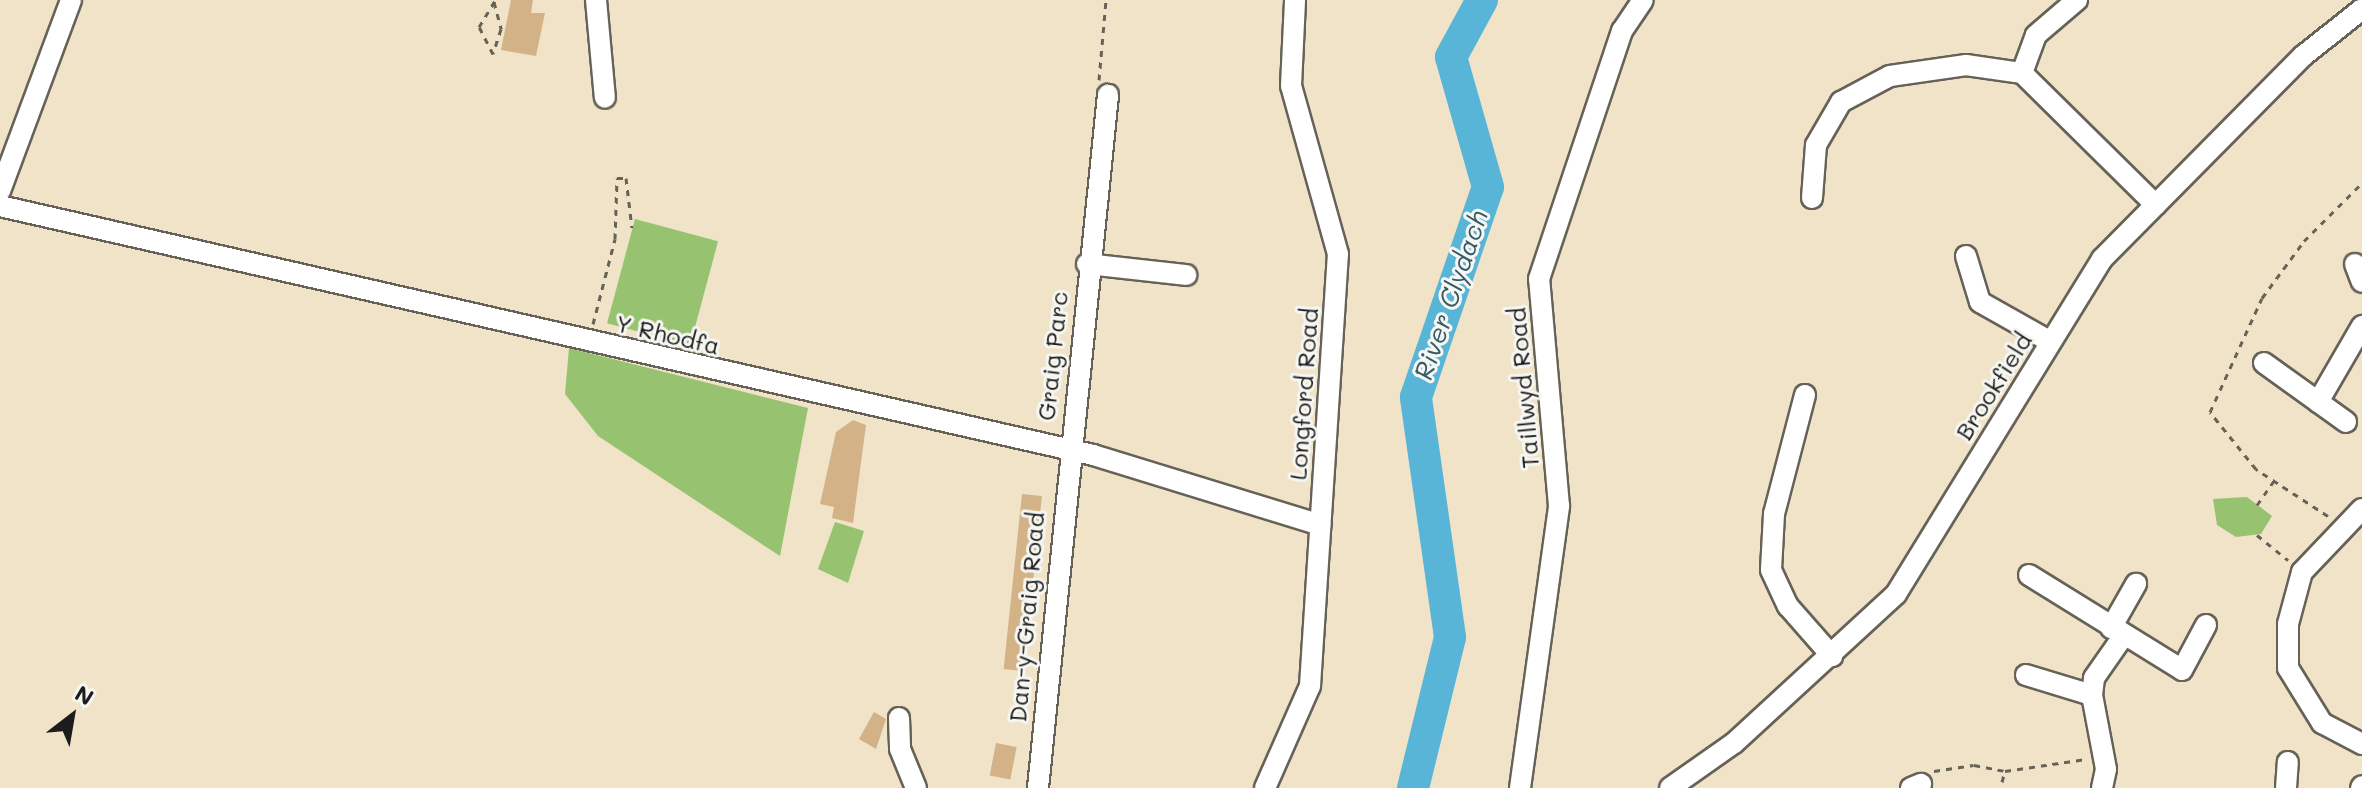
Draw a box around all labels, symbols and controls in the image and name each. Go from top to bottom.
water label: River Clydach [1407,206,1495,384]
street label: Graig Parc [1031,290,1073,422]
street label: Taillwyd Road [1502,306,1544,470]
street label: Longford Road [1283,307,1323,481]
street label: Y Rhodfa [613,308,723,360]
street label: Brookfield [1949,327,2037,445]
street label: Dan-y-Graig Road [1002,511,1050,723]
north arrow [32,676,112,756]
text: N [70,678,99,712]

